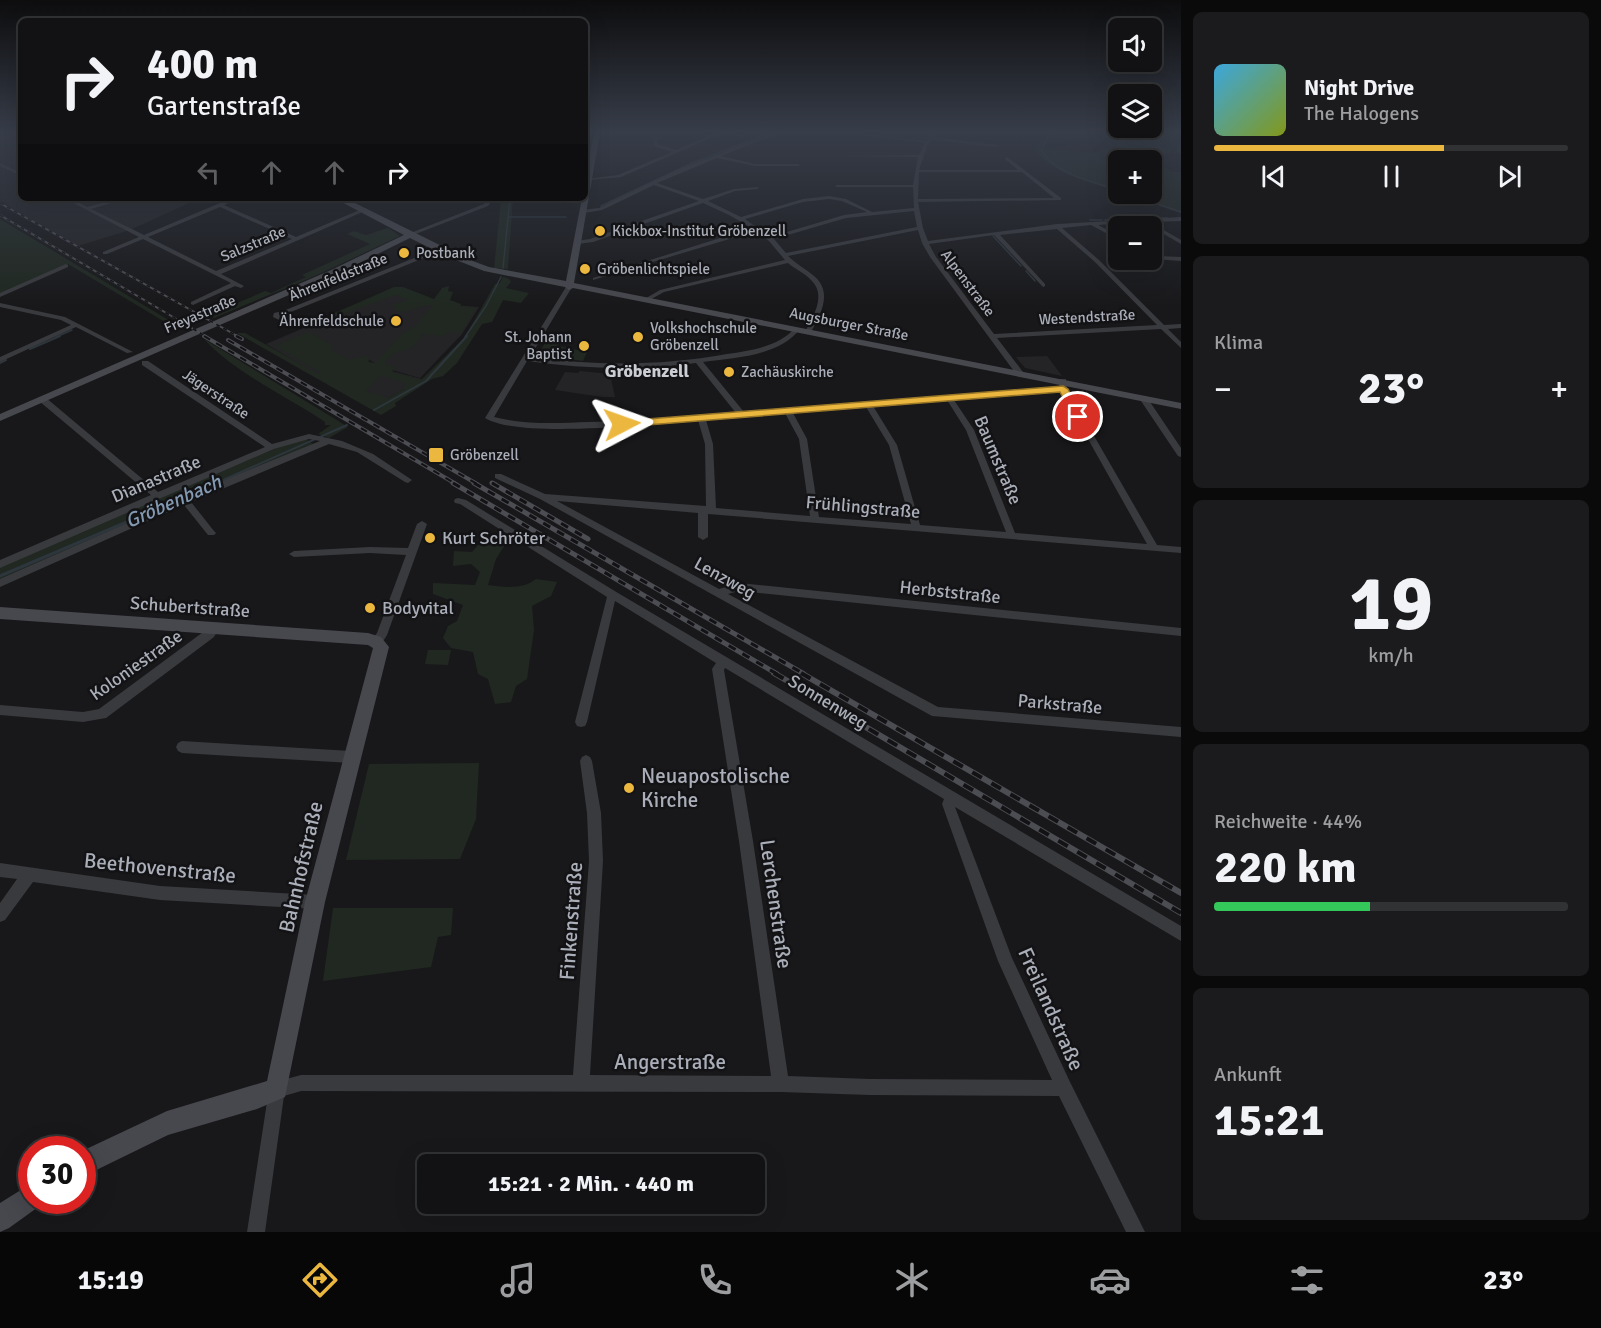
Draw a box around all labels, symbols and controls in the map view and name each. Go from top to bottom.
map controls [1108,18,1162,270]
button: sound [1108,18,1162,72]
text: 400 m [147,39,258,90]
icon: right [48,42,126,120]
text: Night Drive [1304,74,1414,101]
button: layers [1108,84,1162,138]
text: Gartenstraße [147,90,301,123]
text: The Halogens [1304,101,1419,126]
button: + [1108,150,1162,204]
icon: left [192,156,225,189]
icon: ahead [255,156,288,189]
icon: ahead [318,156,351,189]
icon: right [381,156,414,189]
icon: previous [1257,160,1290,193]
icon: pause [1375,160,1408,193]
icon: next [1493,160,1526,193]
button: − [1108,216,1162,270]
street label: Salzstraße [218,222,288,266]
place label: Kickbox-Institut Gröbenzell [612,222,786,240]
marker: Kickbox-Institut Gröbenzell [593,224,607,238]
place label: Postbank [416,244,475,262]
marker: Postbank [397,246,411,260]
street label: Alpenstraße [937,246,999,320]
street label: Ährenfeldstraße [286,249,390,305]
place label: Gröbenlichtspiele [597,260,710,278]
marker: Gröbenlichtspiele [578,262,592,276]
street label: Freyastraße [161,291,239,337]
street label: Augsburger Straße [788,304,910,344]
street label: Westendstraße [1038,305,1136,329]
place label: Ährenfeldschule [279,312,384,330]
marker: Ährenfeldschule [389,314,403,328]
place label: Volkshochschule Gröbenzell [650,319,757,354]
place label: St. Johann Baptist [505,328,572,363]
marker: Volkshochschule Gröbenzell [631,330,645,344]
text: Klima [1214,330,1263,355]
marker: St. Johann Baptist [577,339,591,353]
district label: Gröbenzell [605,360,690,382]
text: 23° [1358,361,1424,416]
place label: Zachäuskirche [741,363,834,381]
street label: Jägerstraße [179,365,253,423]
marker: Zachäuskirche [722,365,736,379]
text: − [1214,369,1232,410]
text: + [1550,369,1568,410]
pin [1052,391,1103,442]
position arrow [590,392,654,456]
icon: arrive [1061,400,1094,433]
street label: Baumstraße [969,412,1027,508]
marker: Gröbenzell [427,446,445,464]
place label: Gröbenzell [450,446,519,464]
street label: Dianastraße [108,450,204,508]
water label: Gröbenbach [121,469,226,534]
street label: Frühlingstraße [805,491,921,523]
place label: Kurt Schröter [442,527,545,549]
marker: Kurt Schröter [423,531,437,545]
street label: Lenzweg [690,552,760,604]
text: 19 [1349,556,1433,652]
street label: Herbststraße [898,576,1002,608]
street label: Schubertstraße [129,592,251,622]
place label: Bodyvital [382,597,454,619]
marker: Bodyvital [363,601,377,615]
street label: Koloniestraße [85,625,187,705]
text: km/h [1368,643,1414,668]
street label: Sonnenweg [784,670,872,734]
street label: Parkstraße [1017,689,1103,719]
place label: Neuapostolische Kirche [641,763,790,813]
marker: Neuapostolische Kirche [622,781,636,795]
street label: Bahnhofstraße [273,799,329,935]
text: Reichweite · 44% [1214,809,1362,834]
street label: Lerchenstraße [754,838,798,970]
text: 220 km [1214,840,1357,895]
street label: Beethovenstraße [83,847,237,889]
street label: Finkenstraße [554,861,588,981]
street label: Freilandstraße [1012,943,1090,1075]
street label: Angerstraße [614,1049,726,1075]
text: Ankunft [1214,1062,1282,1087]
text: 15:21 [1214,1093,1324,1148]
speed limit sign: 30 [18,1136,96,1214]
text: 15:21 · 2 Min. · 440 m [488,1170,694,1197]
icon: directions [299,1259,341,1301]
icon: music [497,1259,539,1301]
icon: phone [694,1259,736,1301]
icon: climate [891,1259,933,1301]
icon: car [1089,1259,1131,1301]
icon: filters [1286,1259,1328,1301]
text: 15:19 [78,1264,144,1297]
text: 23° [1483,1264,1523,1297]

